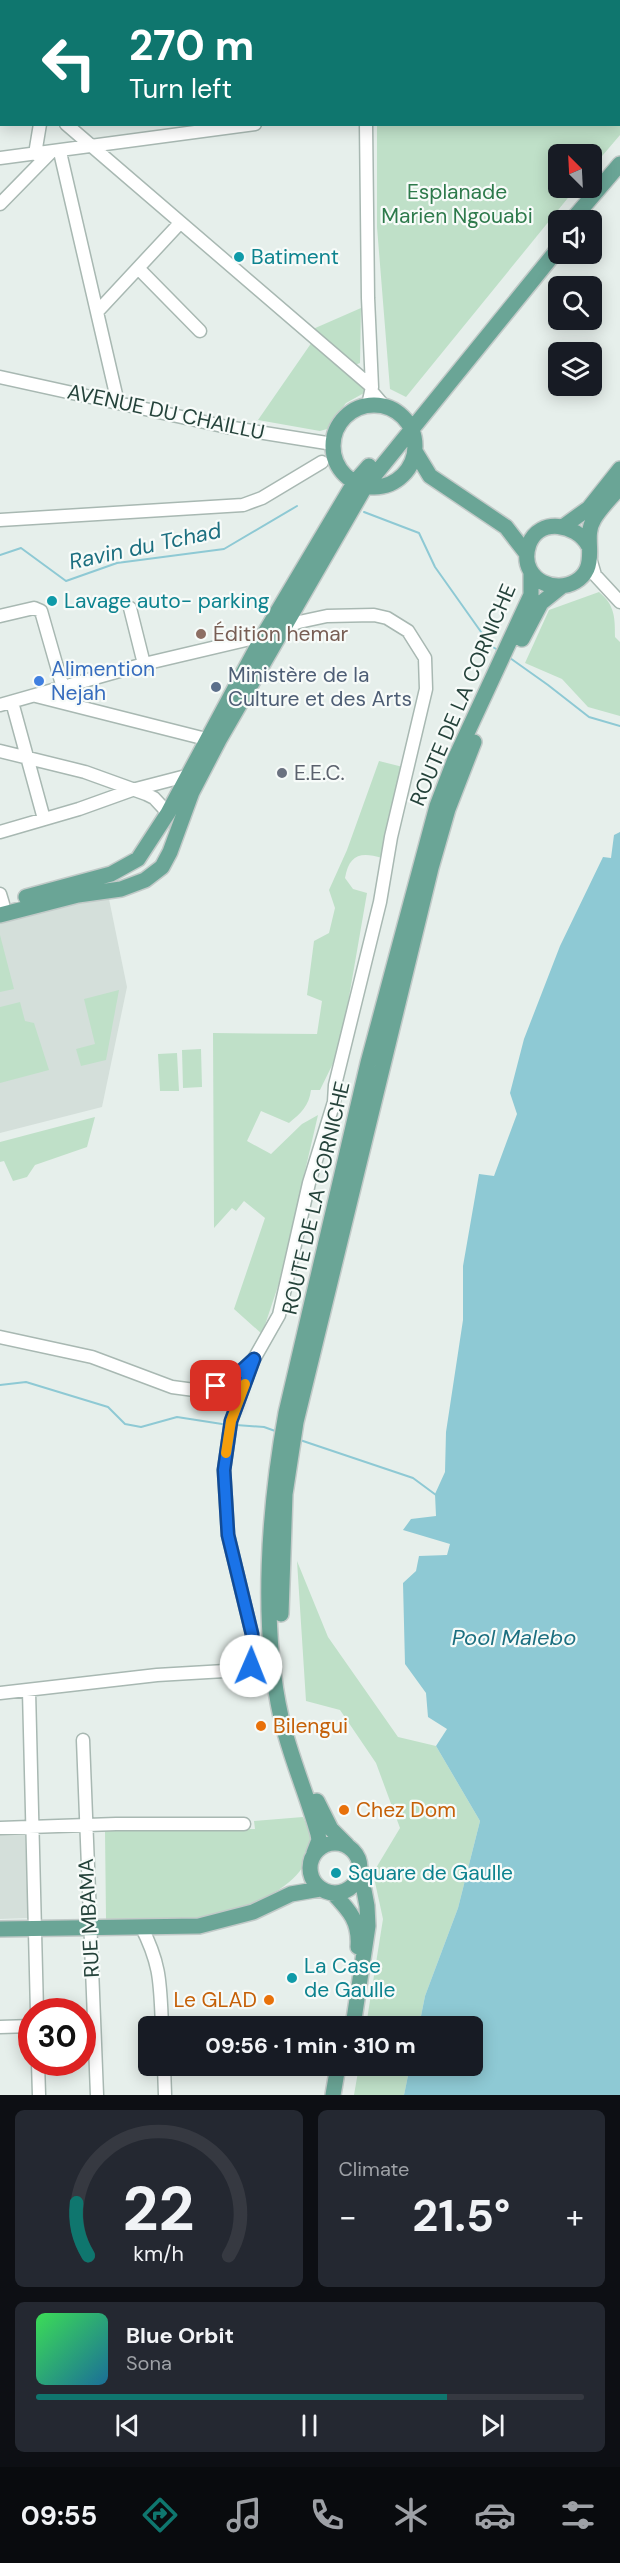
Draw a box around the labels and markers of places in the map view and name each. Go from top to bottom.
place label: Batiment [251,243,339,271]
marker: Batiment [232,250,246,264]
place label: Lavage auto- parking [64,587,270,615]
marker: Lavage auto- parking [45,594,59,608]
place label: Édition hemar [213,620,349,648]
marker: Édition hemar [194,627,208,641]
place label: Alimention Nejah [51,655,155,707]
place label: Ministère de la Culture et des Arts [228,661,412,713]
marker: Alimention Nejah [32,674,46,688]
marker: Ministère de la Culture et des Arts [209,680,223,694]
place label: E.E.C. [294,759,345,787]
marker: E.E.C. [275,766,289,780]
pin [190,1360,241,1411]
place label: Bilengui [273,1712,348,1740]
marker: Bilengui [254,1719,268,1733]
place label: Chez Dom [356,1796,456,1824]
marker: Chez Dom [337,1803,351,1817]
place label: Square de Gaulle [348,1859,513,1887]
marker: Square de Gaulle [329,1866,343,1880]
place label: La Case de Gaulle [304,1952,395,2004]
marker: La Case de Gaulle [285,1971,299,1985]
place label: Le GLAD [173,1986,257,2014]
marker: Le GLAD [262,1993,276,2007]

